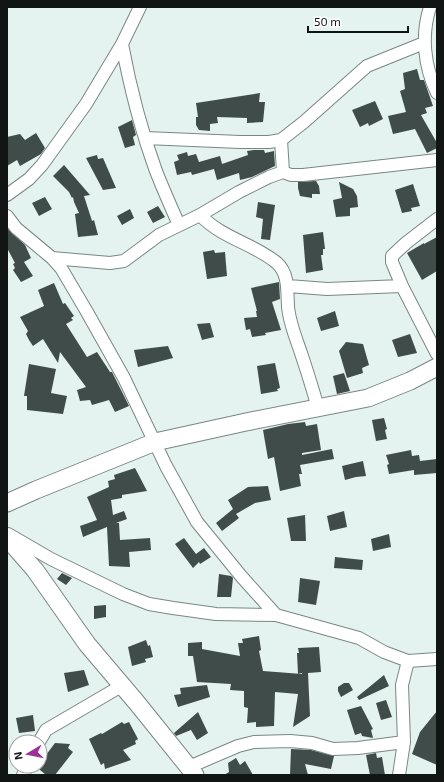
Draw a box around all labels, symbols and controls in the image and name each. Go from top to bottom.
scale bar [308,8,408,34]
text: 50 m [314,14,341,28]
north arrow [8,734,48,774]
text: N [11,751,25,761]

